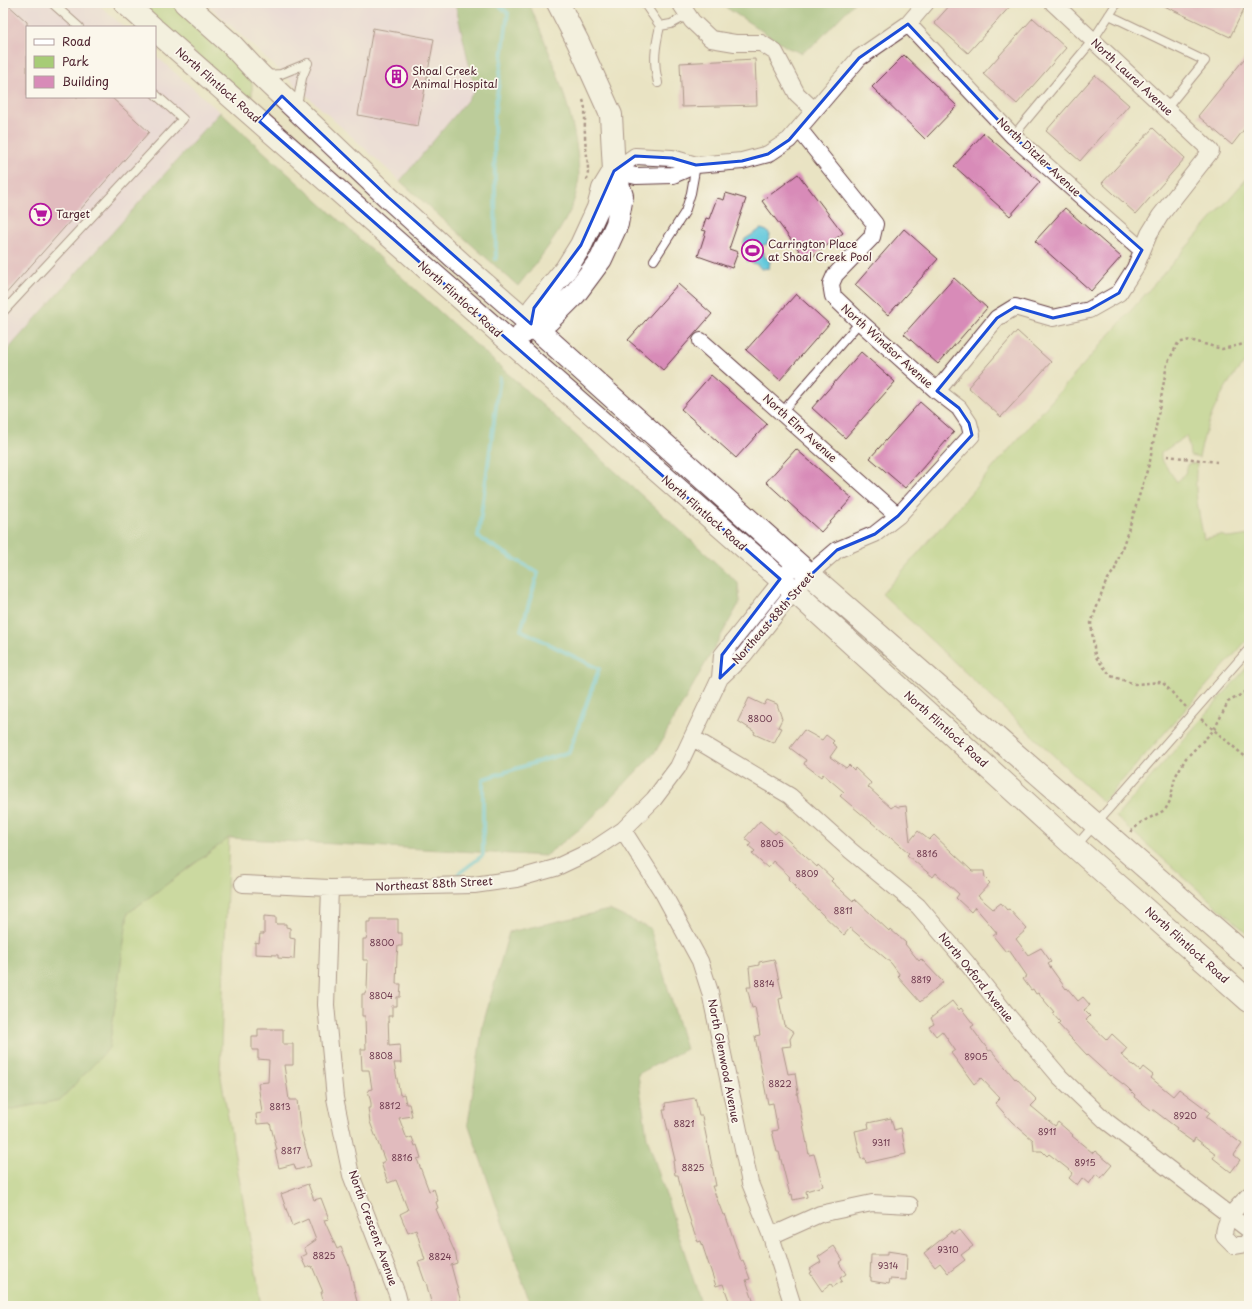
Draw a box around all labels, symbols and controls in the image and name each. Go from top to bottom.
legend [26,26,156,98]
text: Road [62,32,91,50]
street label: North Laurel Avenue [1087,34,1177,119]
street label: North Flintlock Road [172,43,265,126]
text: Park [62,52,89,70]
place label: Shoal Creek Animal Hospital [412,62,498,92]
building icon: Shoal Creek Animal Hospital [383,64,409,90]
text: Building [62,72,109,90]
street label: North Ditzler Avenue [994,113,1085,200]
supermarket icon: Target [27,201,53,227]
place label: Target [56,205,91,222]
place label: Carrington Place at Shoal Creek Pool [768,235,872,265]
sports icon: Carrington Place at Shoal Creek Pool [740,237,766,263]
street label: North Flintlock Road [415,256,506,341]
street label: North Windsor Avenue [838,300,937,392]
street label: North Elm Avenue [759,390,841,466]
street label: North Flintlock Road [658,471,751,554]
street label: Northeast 88th Street [728,567,818,668]
street label: North Flintlock Road [901,686,992,771]
house number: 8800 [748,711,773,725]
house number: 8805 [760,836,784,850]
house number: 8816 [916,846,938,860]
house number: 8809 [795,866,819,880]
street label: Northeast 88th Street [375,872,494,895]
street label: North Flintlock Road [1142,902,1233,987]
house number: 8811 [834,903,852,917]
street label: North Oxford Avenue [935,928,1018,1025]
house number: 8800 [370,935,395,949]
house number: 8819 [911,972,931,986]
house number: 8814 [753,976,775,990]
house number: 8804 [369,988,393,1002]
street label: North Glenwood Avenue [704,997,745,1124]
house number: 8808 [369,1048,393,1062]
house number: 8905 [964,1049,988,1063]
house number: 8822 [768,1076,792,1090]
house number: 8812 [379,1098,401,1112]
house number: 8813 [269,1099,291,1113]
house number: 8920 [1173,1108,1197,1122]
house number: 8821 [673,1116,695,1130]
house number: 8911 [1038,1124,1056,1138]
house number: 9311 [872,1135,890,1149]
house number: 8817 [281,1143,301,1157]
house number: 8816 [391,1150,413,1164]
house number: 8915 [1074,1155,1096,1169]
house number: 8825 [682,1160,705,1174]
street label: North Crescent Avenue [345,1168,402,1288]
house number: 9310 [937,1242,959,1256]
house number: 8825 [313,1248,336,1262]
house number: 8824 [429,1249,452,1263]
house number: 9314 [878,1258,898,1272]

